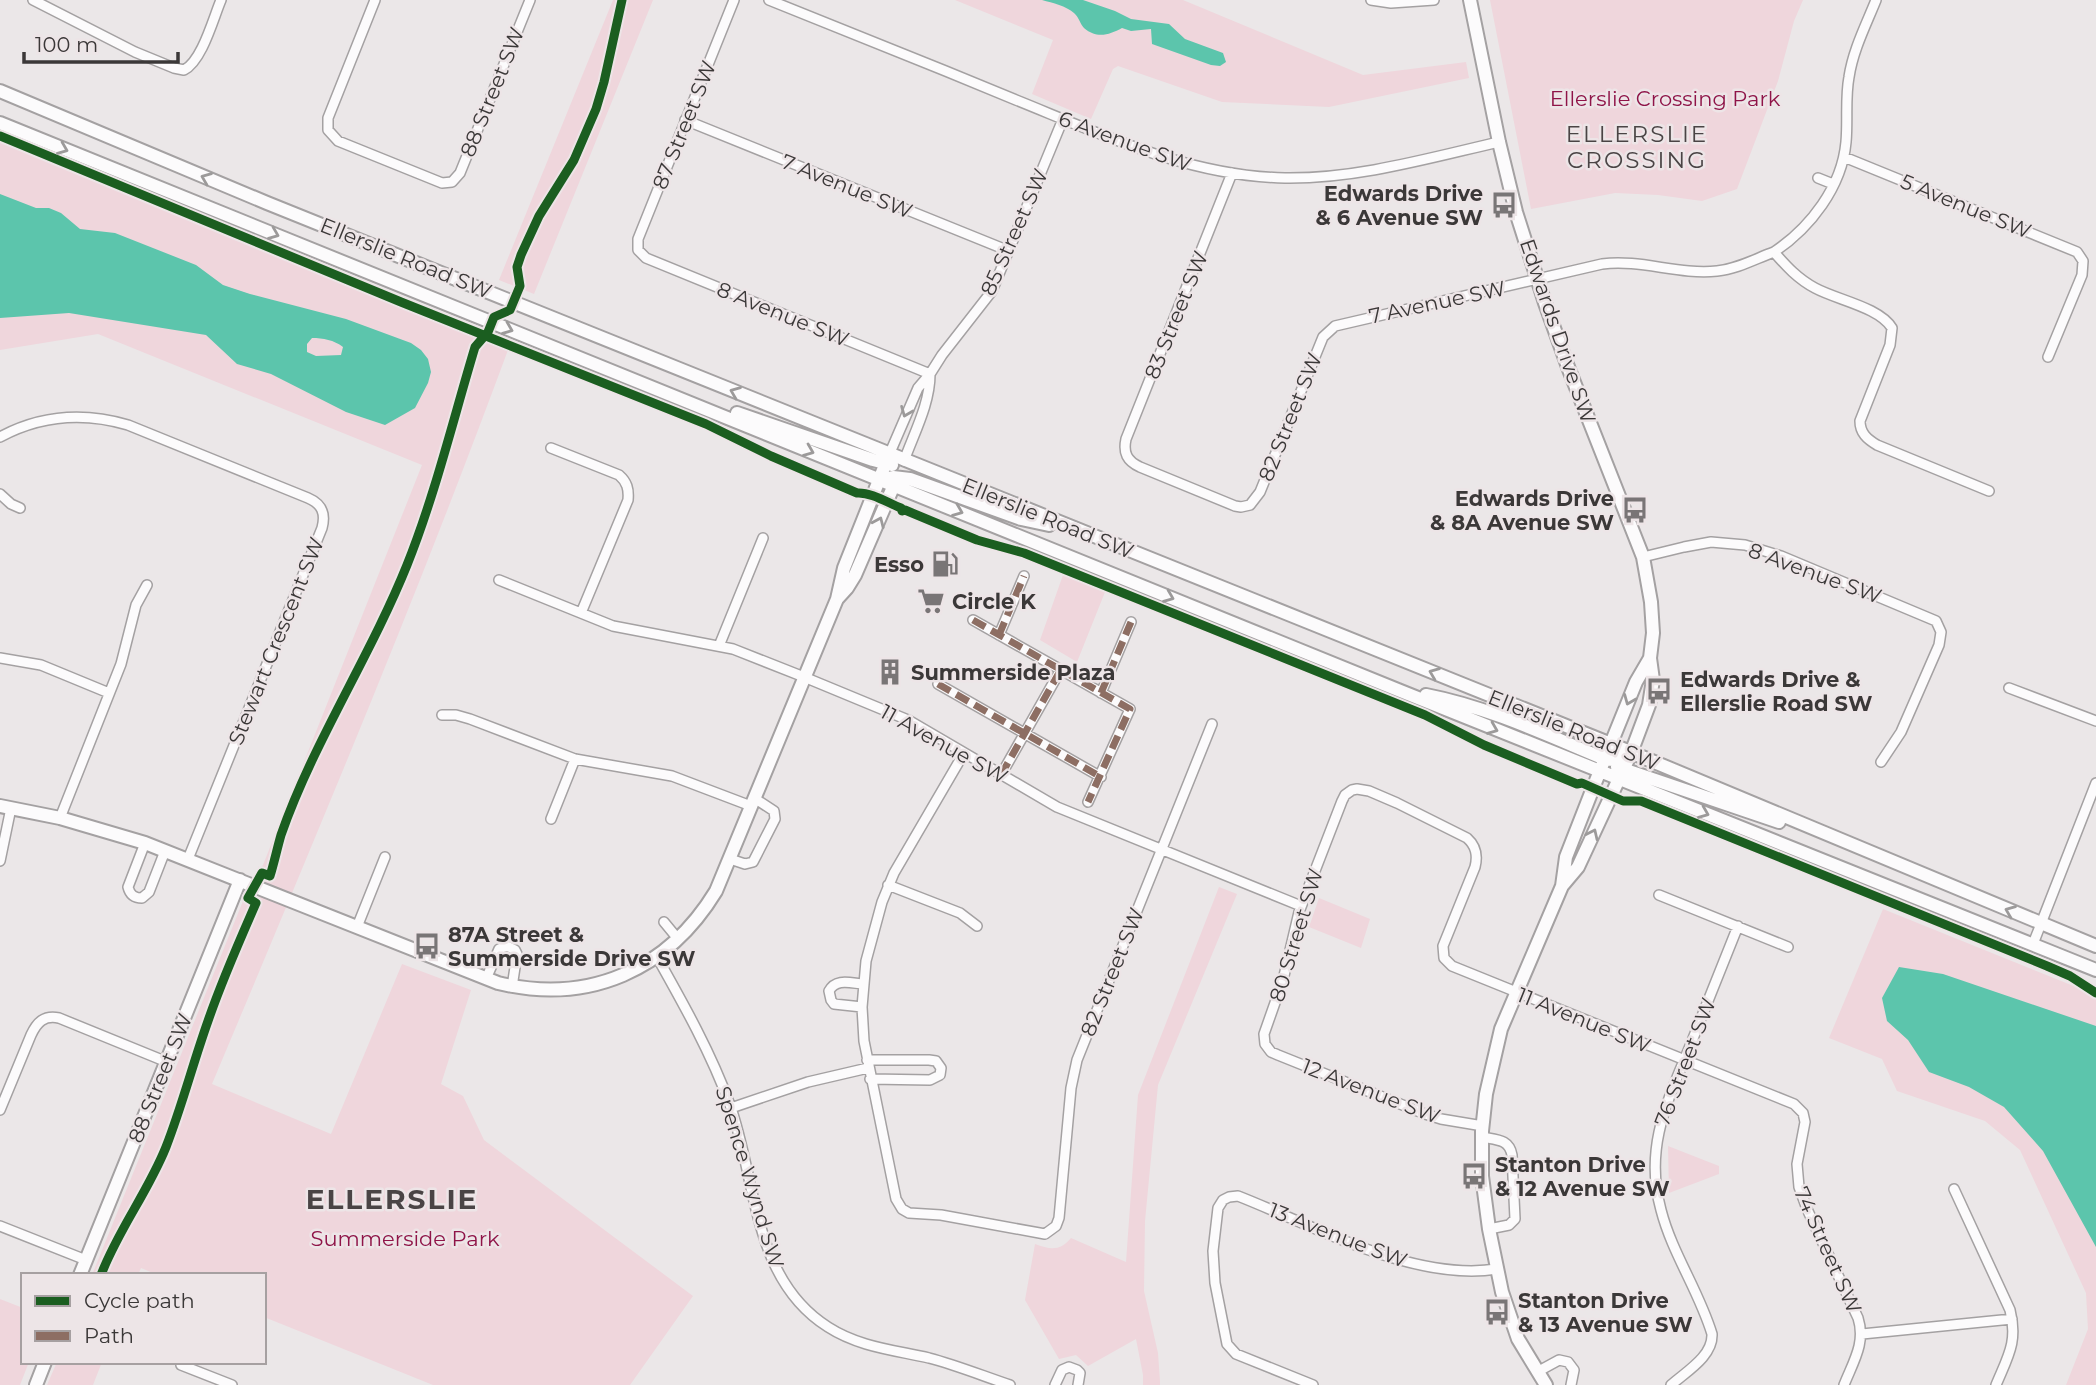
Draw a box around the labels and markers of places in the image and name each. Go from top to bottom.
place label: Edwards Drive & 6 Avenue SW [1316,181,1483,230]
bus stop icon: Edwards Drive & 6 Avenue SW [1489,190,1519,220]
place label: Edwards Drive & 8A Avenue SW [1430,486,1614,535]
bus stop icon: Edwards Drive & 8A Avenue SW [1620,495,1650,525]
fuel station icon: Esso [930,549,960,579]
place label: Esso [874,552,924,577]
supermarket icon: Circle K [916,586,946,616]
place label: Circle K [952,589,1036,614]
building icon: Summerside Plaza [875,657,905,687]
place label: Summerside Plaza [911,660,1115,685]
place label: Edwards Drive & Ellerslie Road SW [1680,667,1872,716]
bus stop icon: Edwards Drive & Ellerslie Road SW [1644,676,1674,706]
place label: 87A Street & Summerside Drive SW [448,922,695,971]
bus stop icon: 87A Street & Summerside Drive SW [412,931,442,961]
place label: Stanton Drive & 12 Avenue SW [1495,1152,1670,1201]
bus stop icon: Stanton Drive & 12 Avenue SW [1459,1161,1489,1191]
place label: Stanton Drive & 13 Avenue SW [1518,1288,1693,1337]
bus stop icon: Stanton Drive & 13 Avenue SW [1482,1297,1512,1327]

